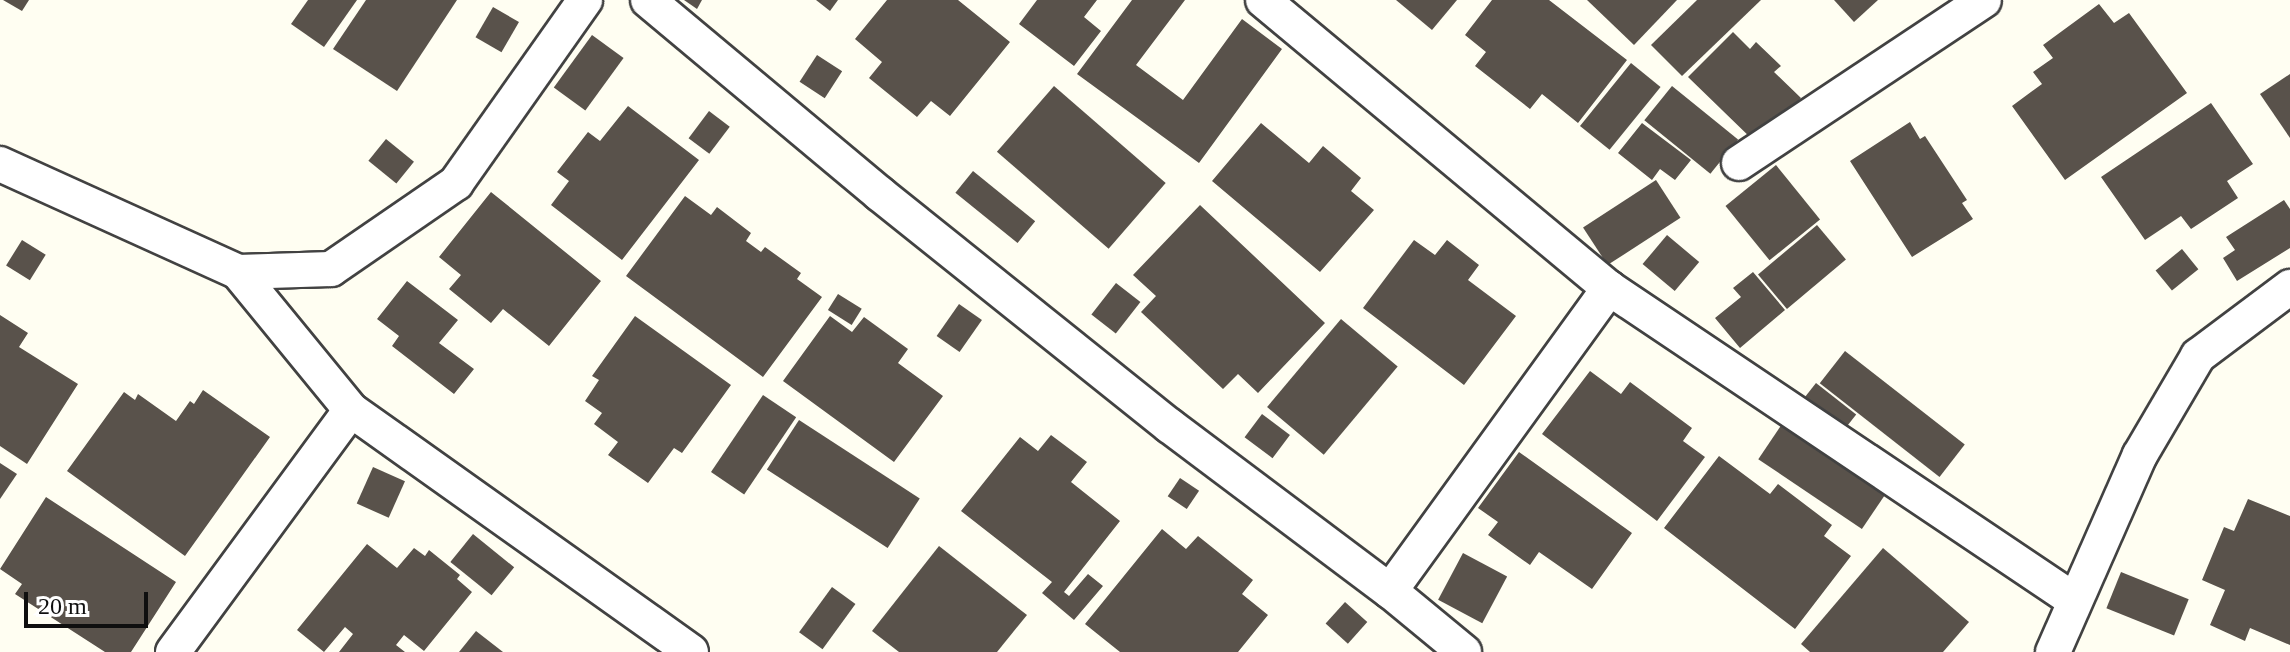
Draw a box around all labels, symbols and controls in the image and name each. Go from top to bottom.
scale bar [28,576,152,626]
text: 20 m [38,593,87,619]

